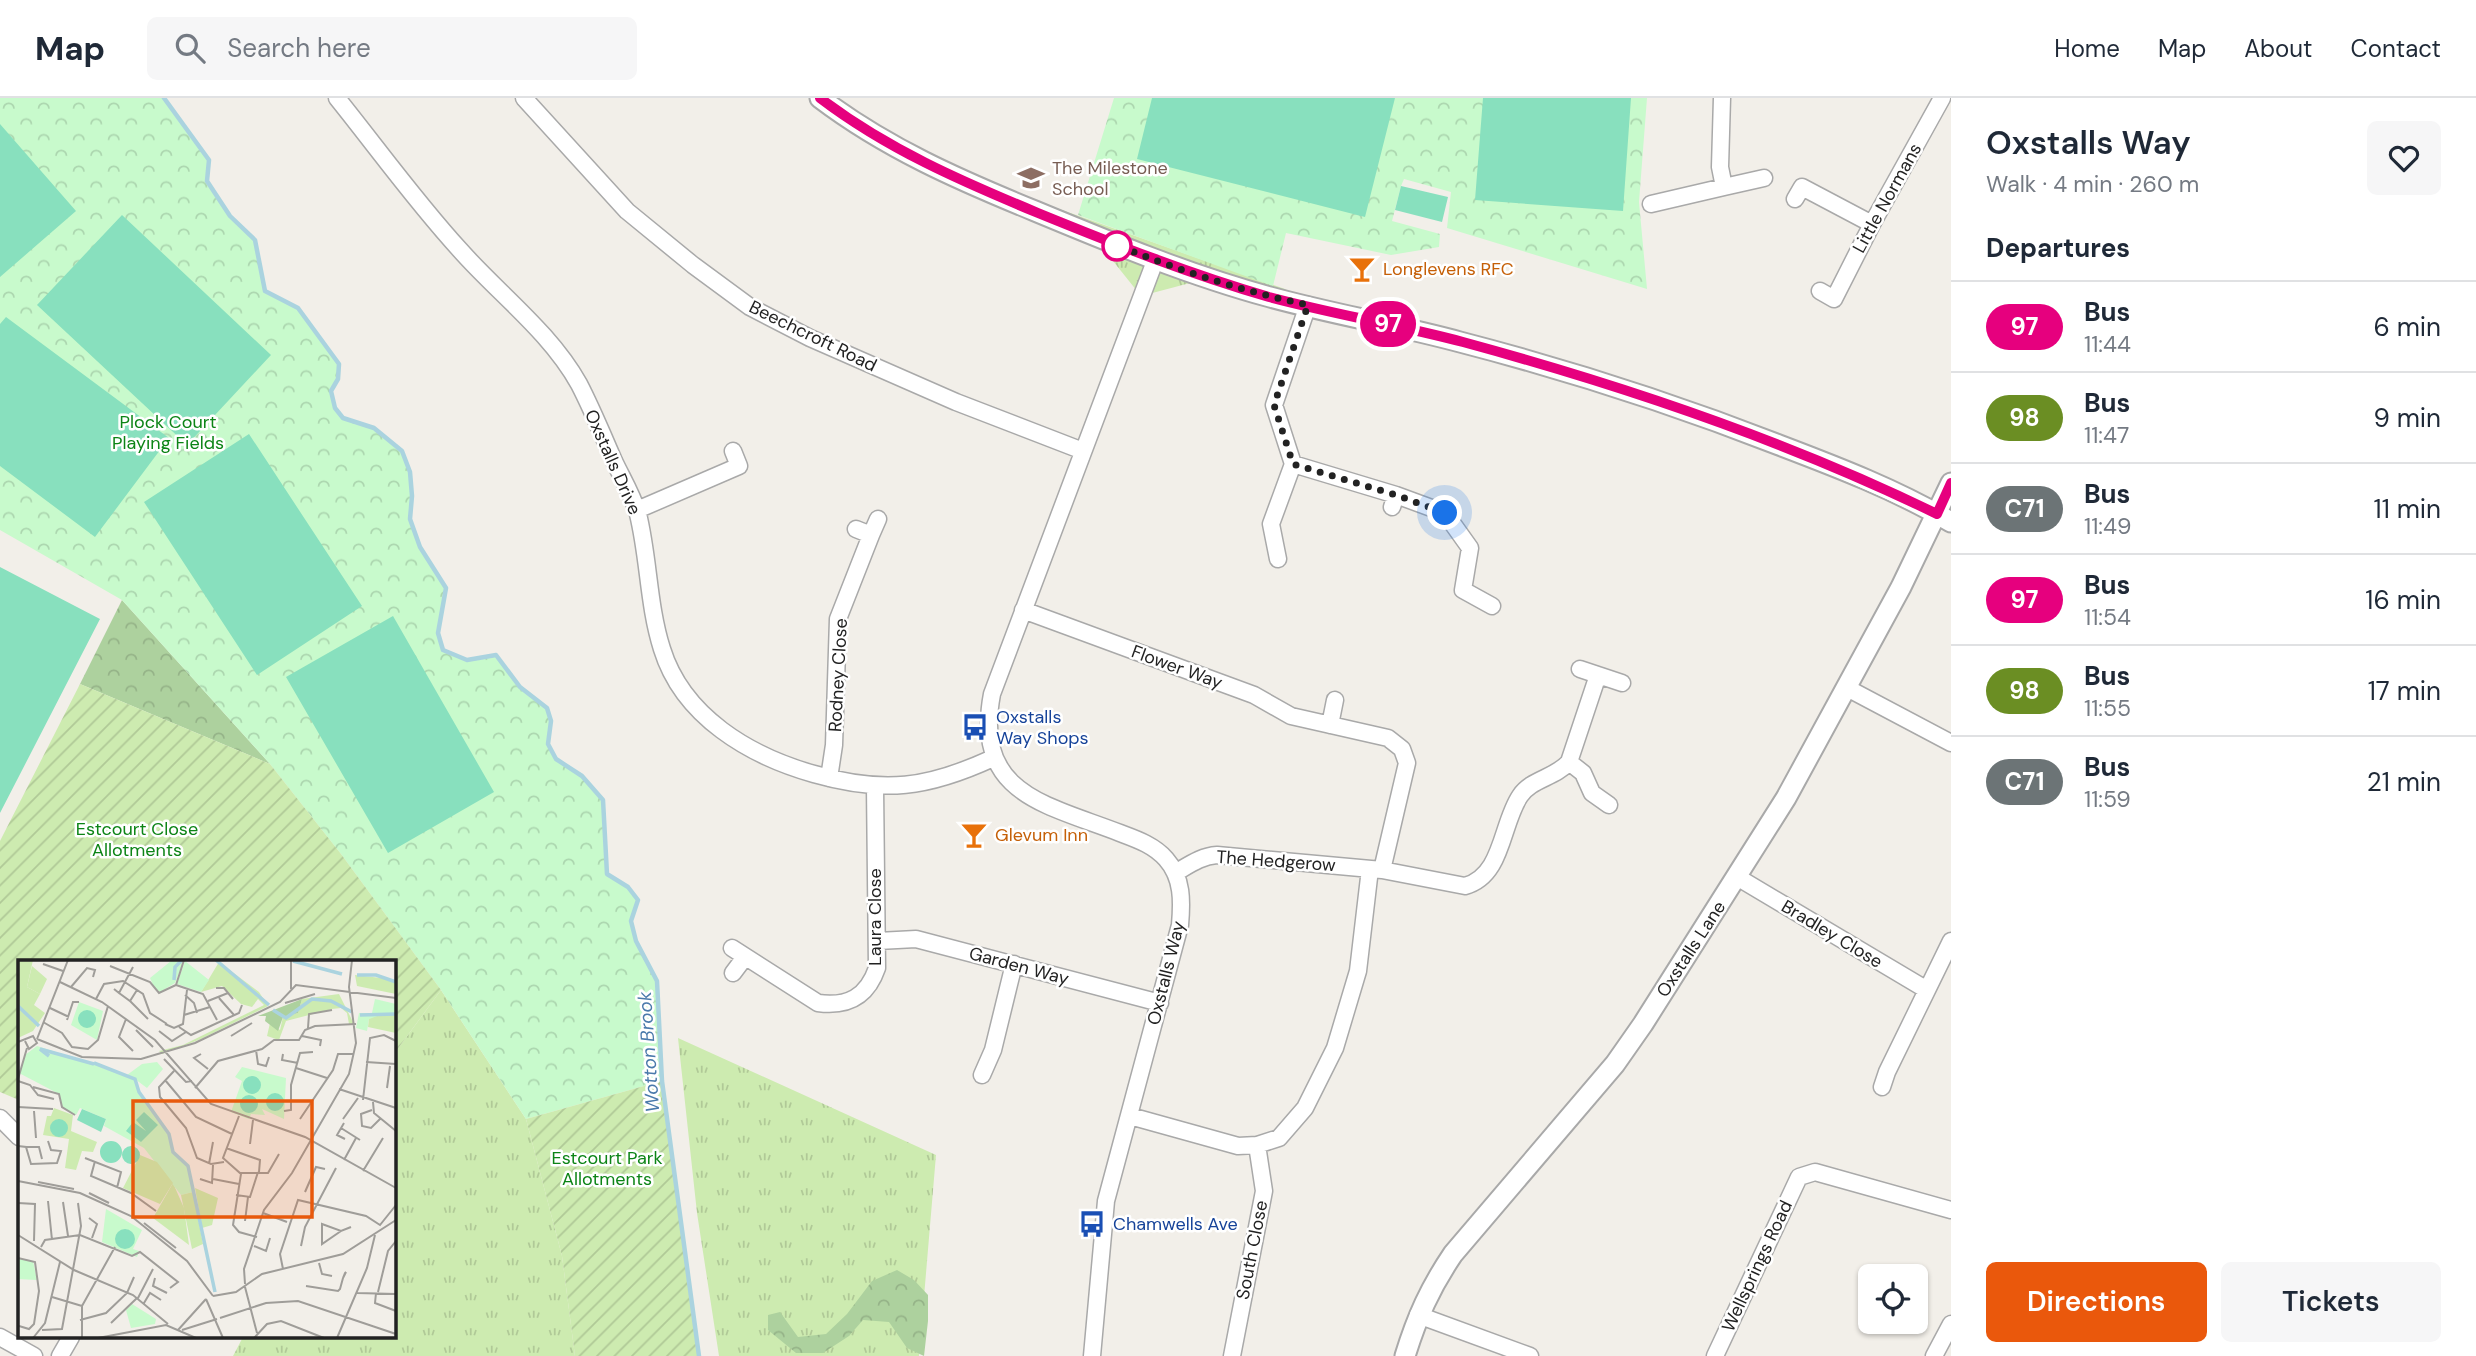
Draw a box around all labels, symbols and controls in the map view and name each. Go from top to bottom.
search box [147,17,637,80]
text: Map [35,27,105,70]
icon: search [171,29,209,67]
text: Search here [227,31,371,65]
text: Home [2054,33,2120,64]
text: Map [2158,33,2206,64]
text: About [2244,33,2313,64]
text: Contact [2351,33,2441,64]
text: Oxstalls Way [1986,121,2191,164]
button: heart [2367,121,2441,195]
street label: Little Normans [1847,139,1927,257]
place label: The Milestone School [1052,156,1168,201]
school or university icon: The Milestone School [1016,163,1046,193]
text: Walk · 4 min · 260 m [1986,169,2199,199]
unlabelled marker [1102,231,1132,261]
text: Departures [1986,231,2130,265]
bar icon: Longlevens RFC [1347,254,1377,284]
place label: Longlevens RFC [1383,257,1514,281]
street label: Beechcroft Road [745,295,881,377]
text: Bus [2084,295,2130,329]
line badge: 97 [1356,301,1420,347]
text: 97 [1374,308,1402,339]
text: 6 min [2373,310,2441,344]
text: 97 [2011,311,2038,342]
text: 11:44 [2084,329,2131,359]
text: Bus [2084,386,2130,420]
text: 9 min [2373,401,2441,435]
text: 98 [2009,402,2040,433]
street label: Oxstalls Drive [579,406,647,518]
park label: Plock Court Playing Fields [112,410,224,455]
text: 11:47 [2084,420,2129,450]
text: Bus [2084,477,2130,511]
text: 11 min [2374,492,2441,526]
text: C71 [2005,493,2044,524]
your location [1427,495,1462,530]
text: 11:49 [2084,511,2131,541]
text: Bus [2084,568,2130,602]
text: 16 min [2365,583,2441,617]
text: 97 [2011,584,2038,615]
text: 11:54 [2084,602,2131,632]
street label: Rodney Close [823,617,853,733]
street label: Flower Way [1128,639,1226,695]
text: Bus [2084,659,2130,693]
text: 17 min [2368,674,2441,708]
text: 98 [2009,675,2040,706]
text: 11:55 [2084,693,2131,723]
place label: Oxstalls Way Shops [996,705,1089,750]
bus stop icon: Oxstalls Way Shops [960,712,990,742]
text: Bus [2084,750,2130,784]
text: 21 min [2367,765,2441,799]
text: C71 [2005,766,2044,797]
text: 11:59 [2084,784,2131,814]
park label: Estcourt Close Allotments [76,817,198,862]
bar icon: Glevum Inn [959,820,989,850]
place label: Glevum Inn [995,823,1088,847]
street label: The Hedgerow [1216,845,1337,877]
street label: Laura Close [863,868,887,966]
street label: Bradley Close [1777,894,1887,974]
street label: Oxstalls Lane [1651,896,1731,1002]
street label: Oxstalls Way [1142,919,1190,1027]
street label: Garden Way [966,941,1072,991]
inset map [18,960,396,1338]
water label: Wotton Brook [632,990,665,1113]
park label: Estcourt Park Allotments [552,1146,662,1191]
street label: Wellsprings Road [1716,1197,1798,1335]
street label: South Close [1231,1198,1273,1302]
bus stop icon: Chamwells Ave [1077,1209,1107,1239]
place label: Chamwells Ave [1113,1212,1238,1236]
button: Directions [1986,1262,2207,1342]
button: Tickets [2221,1262,2441,1342]
map controls [1858,1264,1928,1334]
button: locate [1858,1264,1928,1334]

